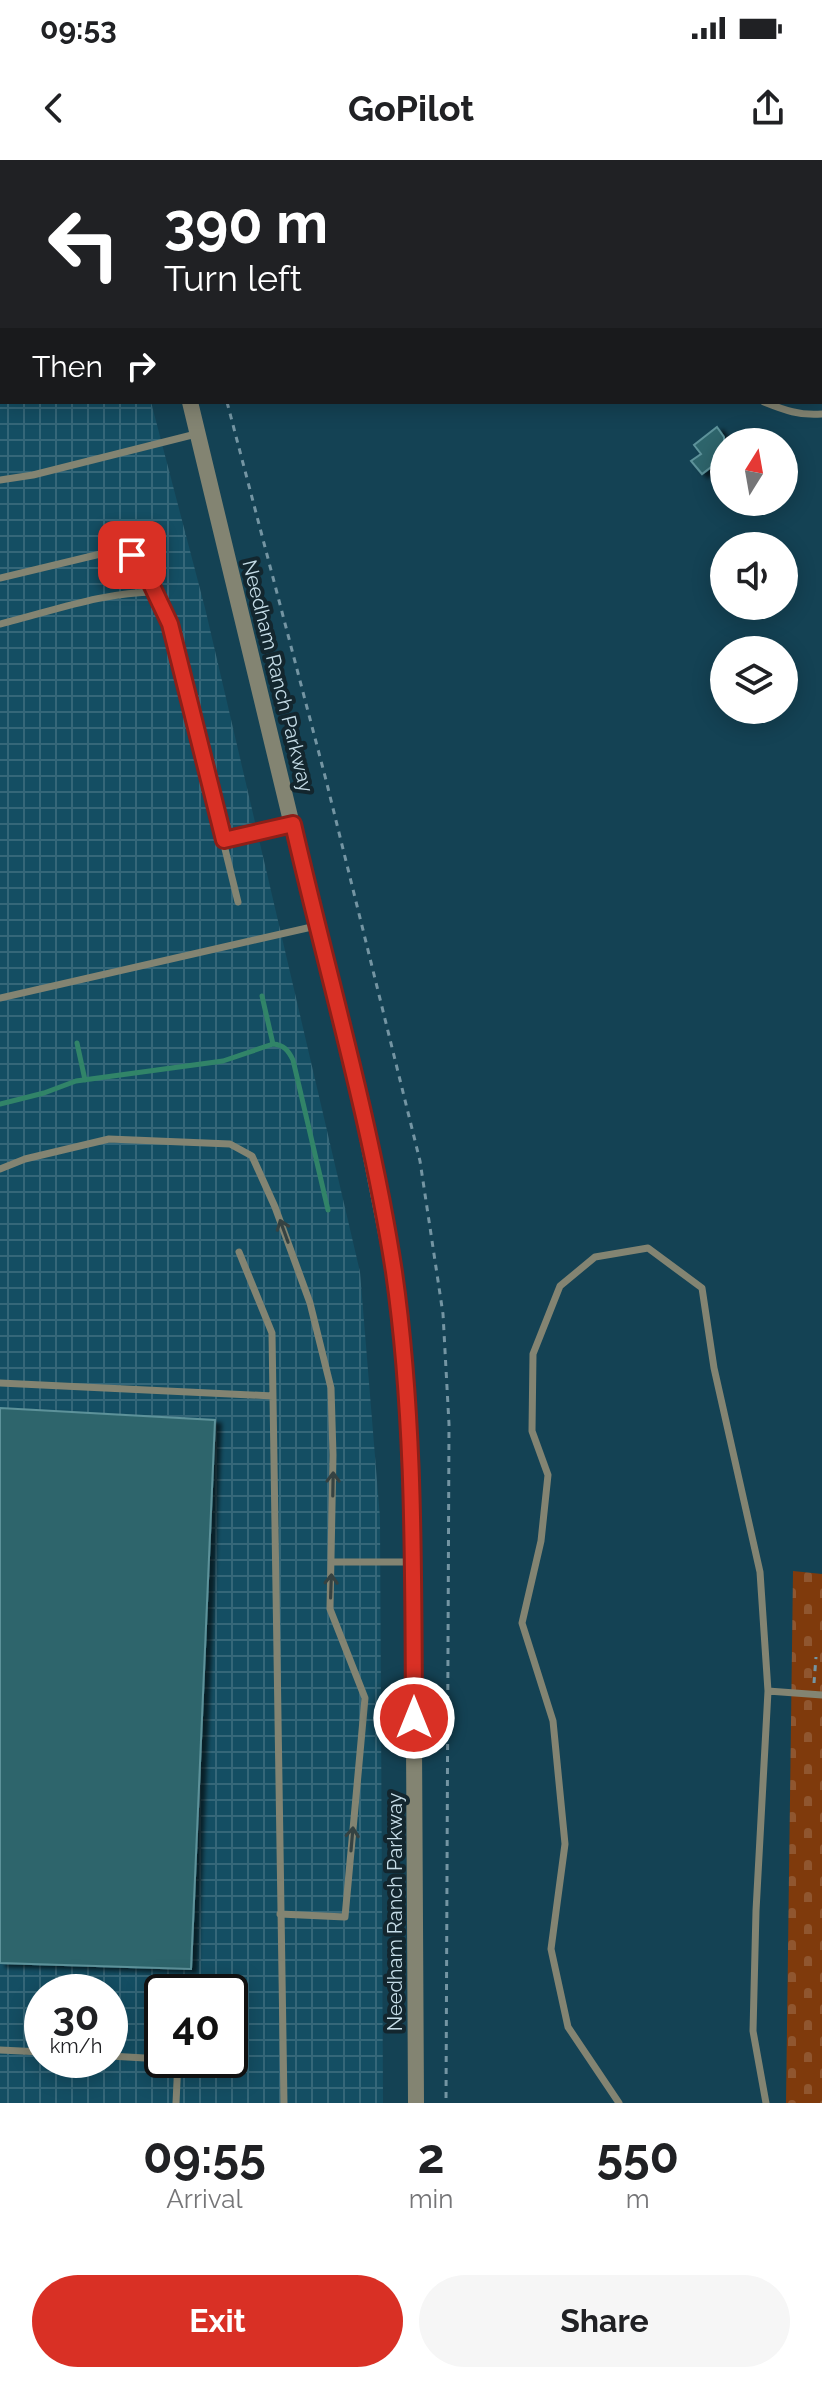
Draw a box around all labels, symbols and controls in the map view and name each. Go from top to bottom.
text: 09:53 [40,11,117,46]
icon: back [32,86,76,130]
icon: share [746,86,790,130]
text: GoPilot [348,87,474,129]
text: 390 m [164,190,328,256]
icon: left [32,192,136,296]
text: Turn left [164,257,302,299]
icon: right [119,344,163,388]
text: Then [32,349,103,384]
north arrow [710,428,798,516]
map controls [710,428,798,724]
pin [98,521,166,589]
button: sound [710,532,798,620]
icon: arrive [110,533,154,577]
street label: Needham Ranch Parkway [237,557,319,795]
button: layers [710,636,798,724]
one-way arrow [276,1220,290,1244]
one-way arrow [325,1471,341,1498]
one-way arrow [324,1574,339,1600]
position arrow [372,1676,456,1760]
street label: Needham Ranch Parkway [383,1792,407,2031]
one-way arrow [345,1827,360,1853]
speed limit sign: 40 [144,1974,248,2078]
text: 30 [53,1992,99,2039]
text: km/h [50,2034,102,2058]
text: 09:55 [143,2128,266,2184]
text: 2 [418,2128,445,2184]
text: 550 [596,2128,679,2184]
text: Arrival [166,2184,242,2214]
text: min [409,2184,453,2214]
text: m [626,2184,650,2214]
button: Exit [32,2275,403,2367]
button: Share [419,2275,790,2367]

